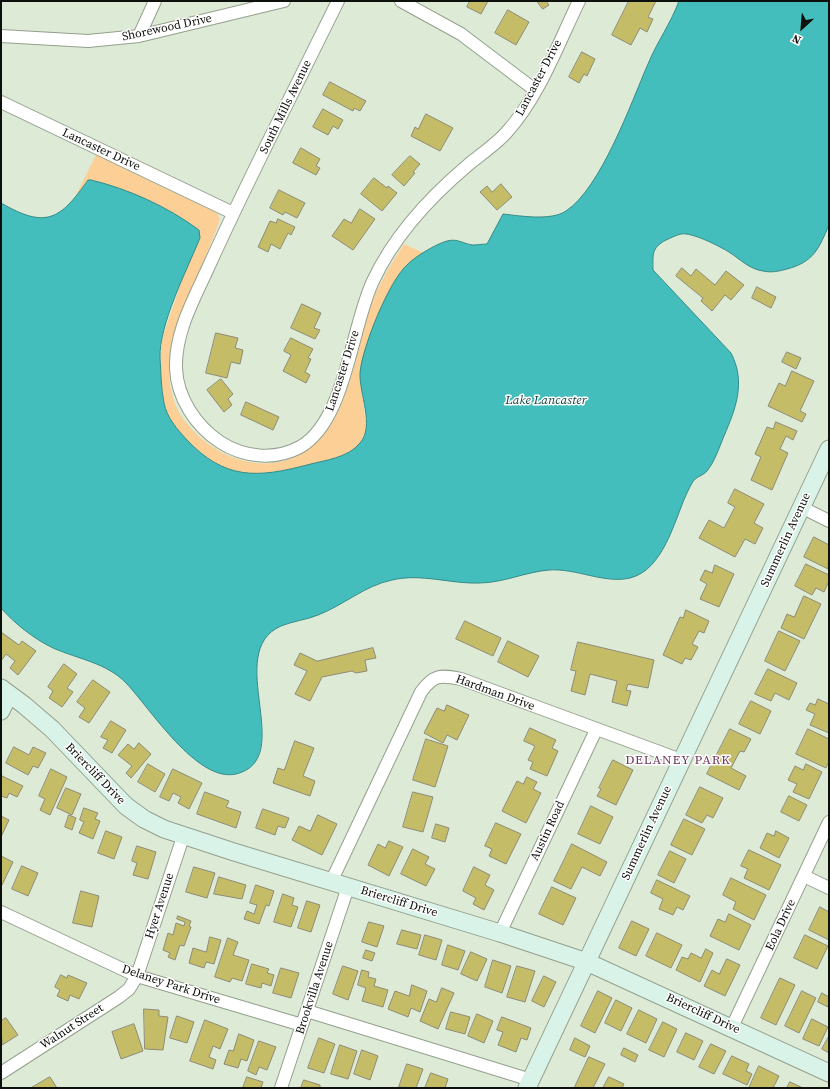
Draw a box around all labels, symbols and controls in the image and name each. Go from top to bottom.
north arrow [782,8,822,48]
street label: Shorewood Drive [121,11,213,45]
text: N [790,31,803,48]
street label: Lancaster Drive [513,37,565,119]
street label: South Mills Avenue [257,58,315,156]
street label: Lancaster Drive [60,126,142,174]
street label: Lancaster Drive [323,329,363,413]
water label: Lake Lancaster [505,393,587,409]
street label: Summerlin Avenue [758,491,814,589]
street label: Hardman Drive [454,672,536,714]
street label: Briercliff Drive [62,740,128,808]
district label: DELANEY PARK [625,753,731,769]
street label: Summerlin Avenue [619,784,675,882]
street label: Austin Road [528,799,568,863]
street label: Hyer Avenue [143,871,177,941]
street label: Briercliff Drive [359,883,439,921]
street label: Eola Drive [763,897,799,953]
street label: Brookvilla Avenue [293,940,337,1036]
street label: Delaney Park Drive [120,962,222,1008]
street label: Briercliff Drive [664,991,742,1037]
street label: Walnut Street [38,1001,106,1053]

